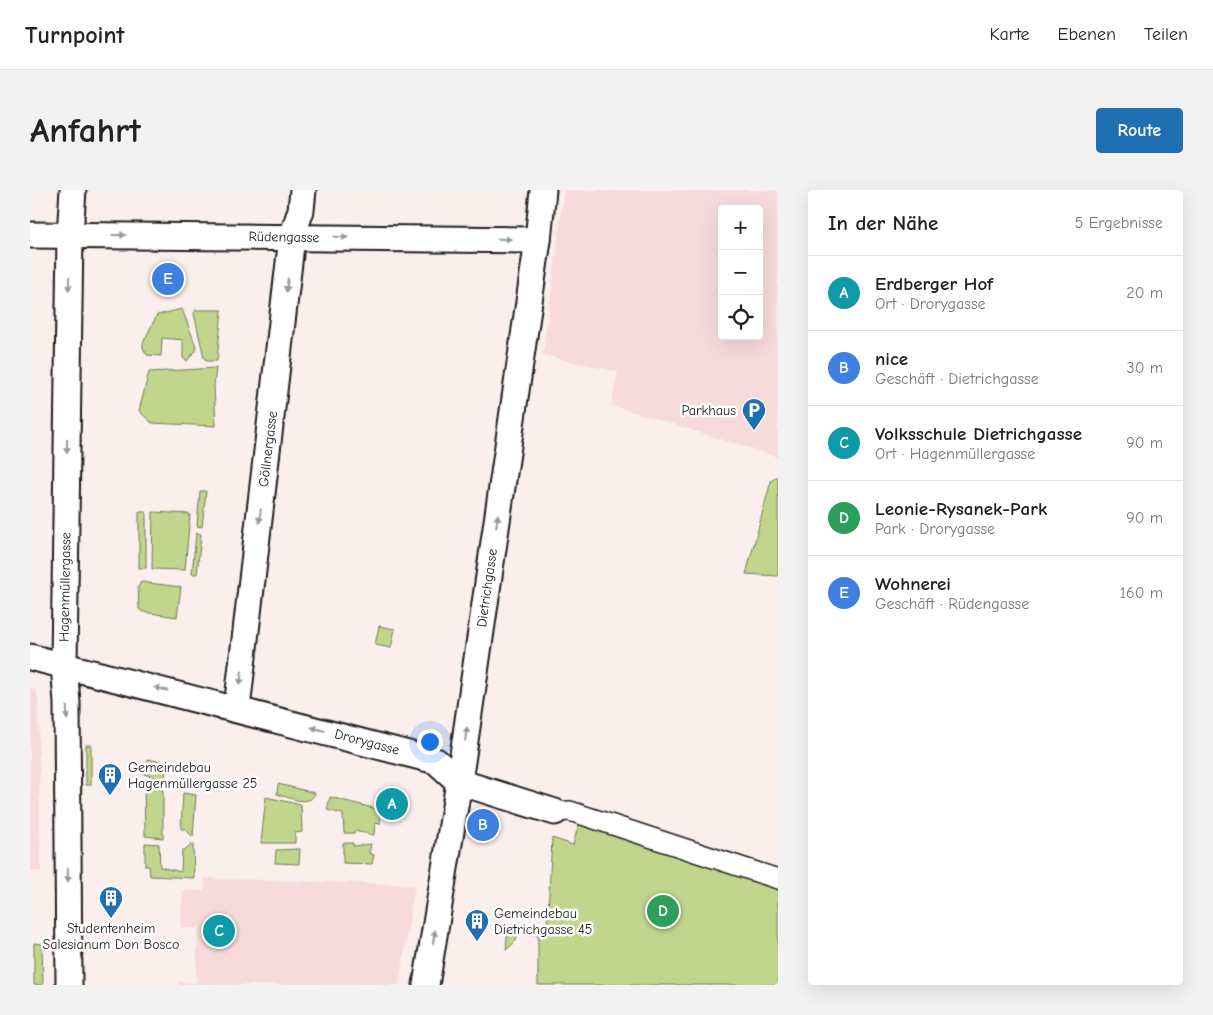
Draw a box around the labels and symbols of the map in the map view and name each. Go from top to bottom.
street label: Rüdengasse [248,228,320,246]
one-way arrow [111,231,127,239]
one-way arrow [333,233,349,241]
one-way arrow [496,236,512,244]
pin: E [152,260,184,298]
one-way arrow [65,276,73,292]
one-way arrow [283,277,291,293]
parking icon: Parkhaus [741,397,767,431]
place label: Parkhaus [681,402,736,419]
street label: Göllnergasse [255,410,281,488]
one-way arrow [63,439,71,455]
one-way arrow [256,508,264,524]
one-way arrow [493,513,501,529]
street label: Hagenmüllergasse [56,532,74,642]
street label: Dietrichgasse [473,548,501,628]
one-way arrow [237,670,245,686]
one-way arrow [153,685,168,693]
one-way arrow [63,705,71,721]
one-way arrow [310,725,325,733]
street label: Drorygasse [333,725,401,759]
one-way arrow [463,725,471,741]
your location [417,729,443,755]
place label: Gemeindebau Hagenmüllergasse 25 [128,759,257,792]
building icon: Gemeindebau Hagenmüllergasse 25 [97,762,123,796]
pin: A [376,785,408,823]
pin: B [467,806,499,844]
one-way arrow [64,868,72,884]
building icon: Studentenheim Salesianum Don Bosco [98,885,124,919]
pin: D [647,892,679,930]
place label: Gemeindebau Dietrichgasse 45 [494,905,592,938]
building icon: Gemeindebau Dietrichgasse 45 [464,908,490,942]
pin: C [203,912,235,950]
place label: Studentenheim Salesianum Don Bosco [43,920,179,953]
one-way arrow [430,929,438,945]

